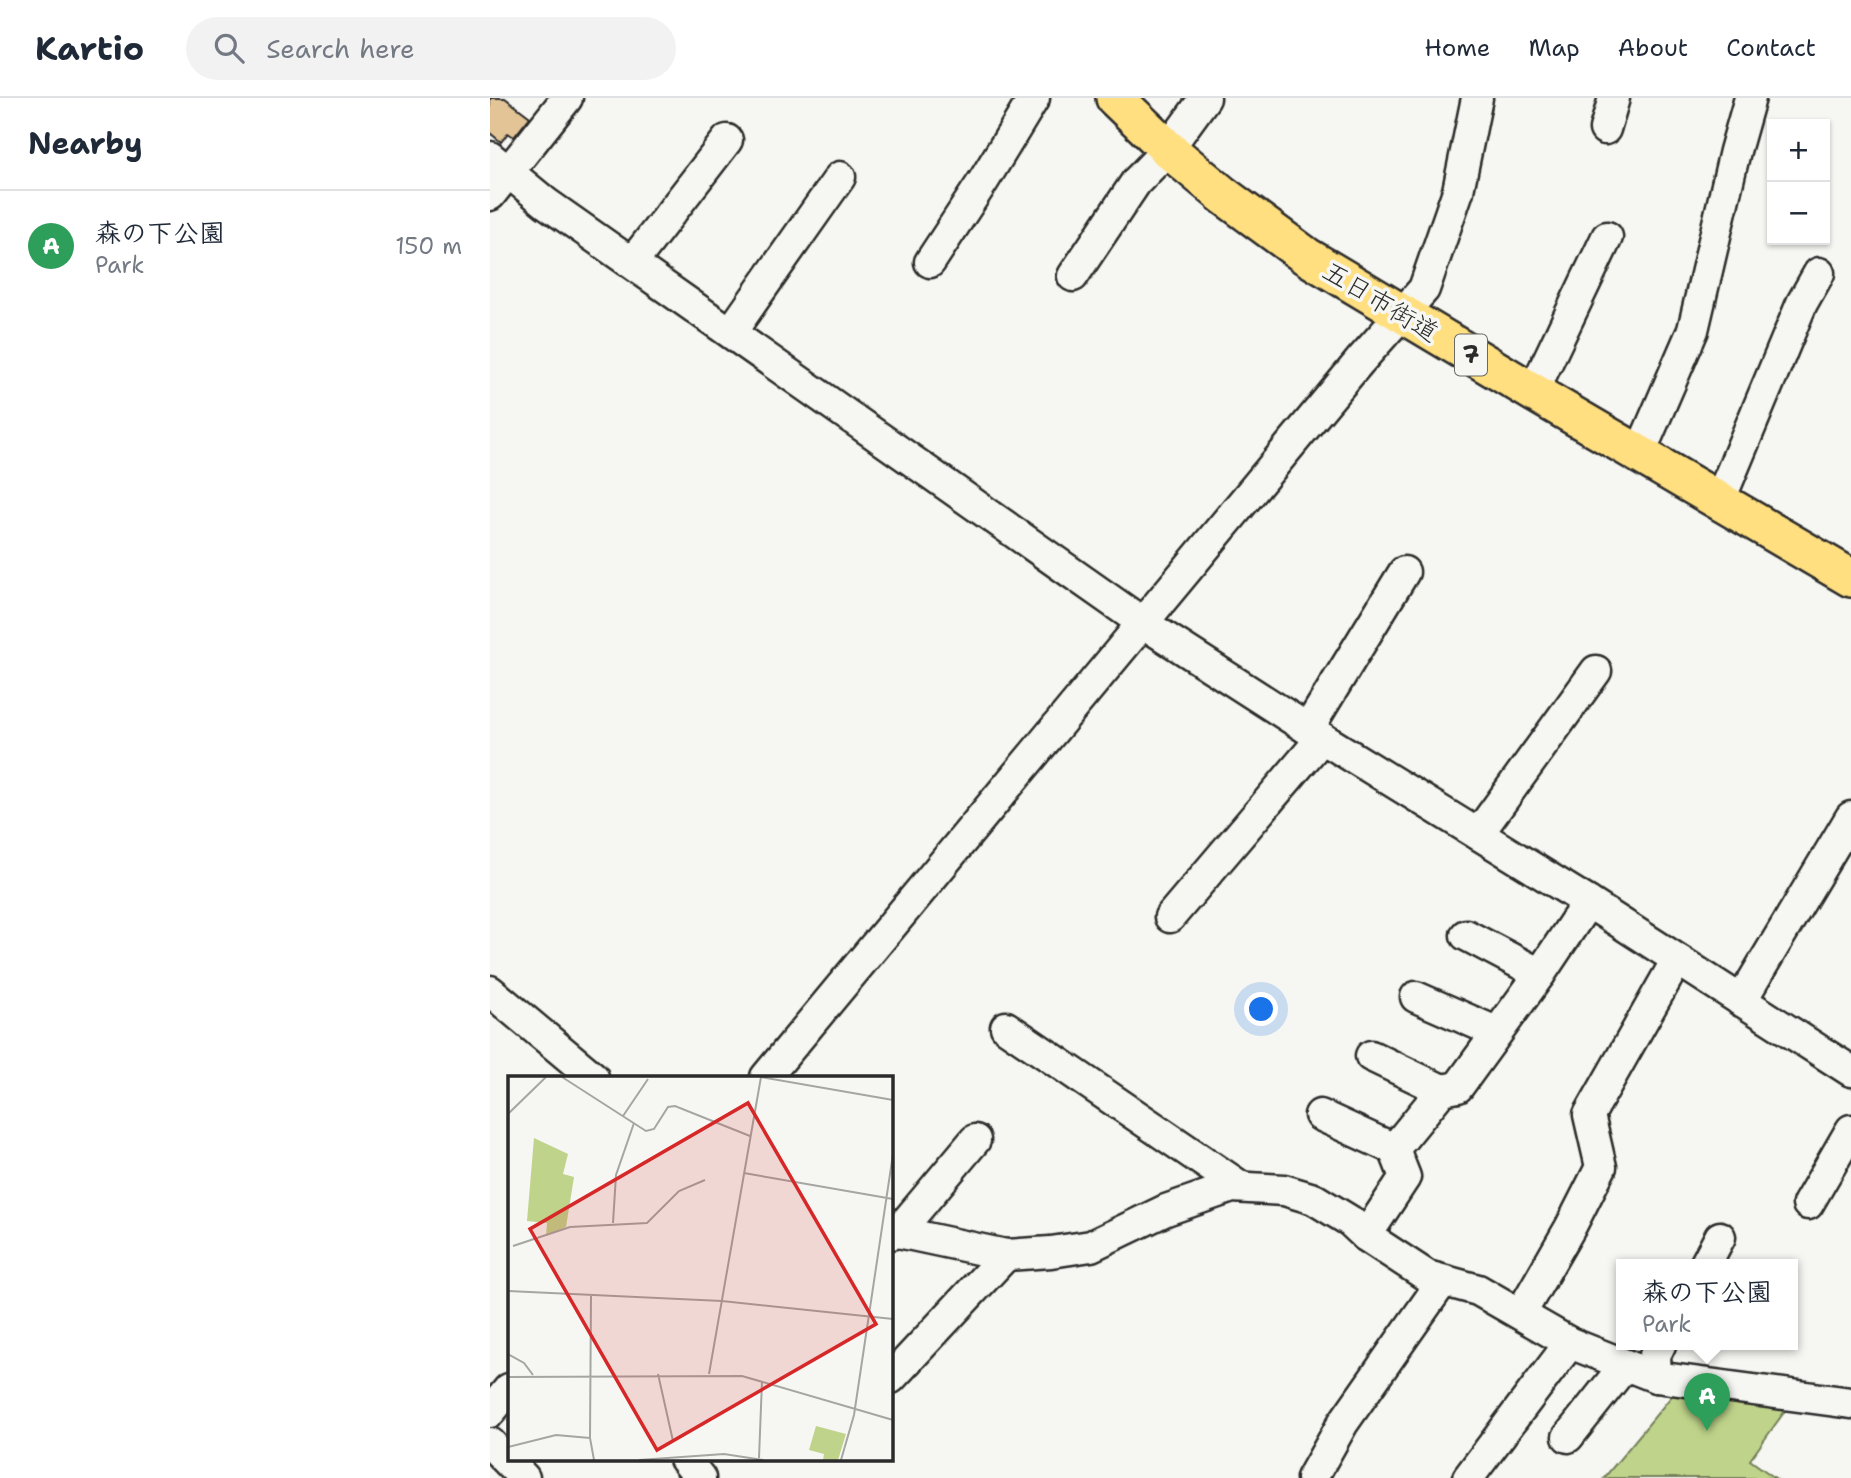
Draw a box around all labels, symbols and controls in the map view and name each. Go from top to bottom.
search box [186,17,676,80]
text: Kartio [35,26,144,71]
icon: search [210,29,248,67]
text: Search here [266,31,415,66]
text: Home [1424,32,1490,64]
text: Map [1528,32,1580,64]
text: About [1618,32,1688,64]
text: Contact [1726,32,1816,64]
map controls [1767,119,1830,245]
button: + [1767,119,1830,182]
text: Nearby [28,123,143,164]
button: − [1767,182,1830,245]
text: 森の下公園 [95,215,225,250]
text: A [42,231,60,261]
text: 150 m [395,231,462,261]
text: Park [95,250,144,280]
street label: 五日市街道 [1316,253,1446,349]
road number: 7 [1455,334,1487,376]
your location [1244,992,1278,1026]
inset map [508,1076,892,1460]
popup [1616,1259,1798,1350]
text: 森の下公園 [1642,1274,1772,1309]
text: Park [1642,1309,1691,1339]
pin: A [1684,1373,1730,1431]

